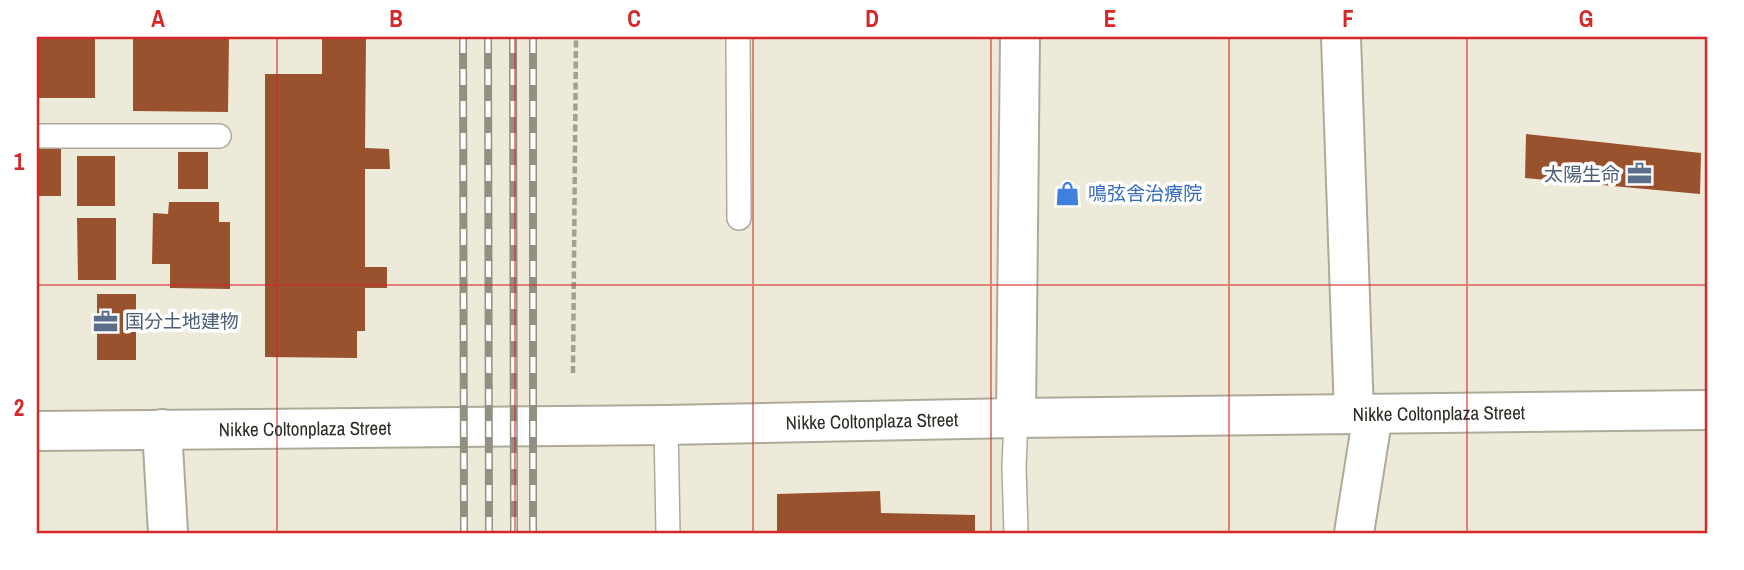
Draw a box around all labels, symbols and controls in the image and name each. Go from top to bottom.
text: A [151,3,165,34]
text: B [389,3,403,34]
text: C [627,3,641,34]
text: D [865,3,879,34]
text: E [1104,3,1116,34]
text: F [1342,3,1354,34]
text: G [1579,3,1593,34]
text: 1 [14,146,25,177]
office icon: 太陽生命 [1626,160,1654,188]
place label: 太陽生命 [1544,161,1620,187]
shop icon: 鳴弦舎治療院 [1054,179,1082,207]
place label: 鳴弦舎治療院 [1088,180,1202,206]
office icon: 国分土地建物 [91,307,119,335]
place label: 国分土地建物 [125,308,239,334]
text: 2 [14,392,24,423]
street label: Nikke Coltonplaza Street [1352,399,1526,427]
street label: Nikke Coltonplaza Street [785,406,959,436]
street label: Nikke Coltonplaza Street [219,415,392,442]

